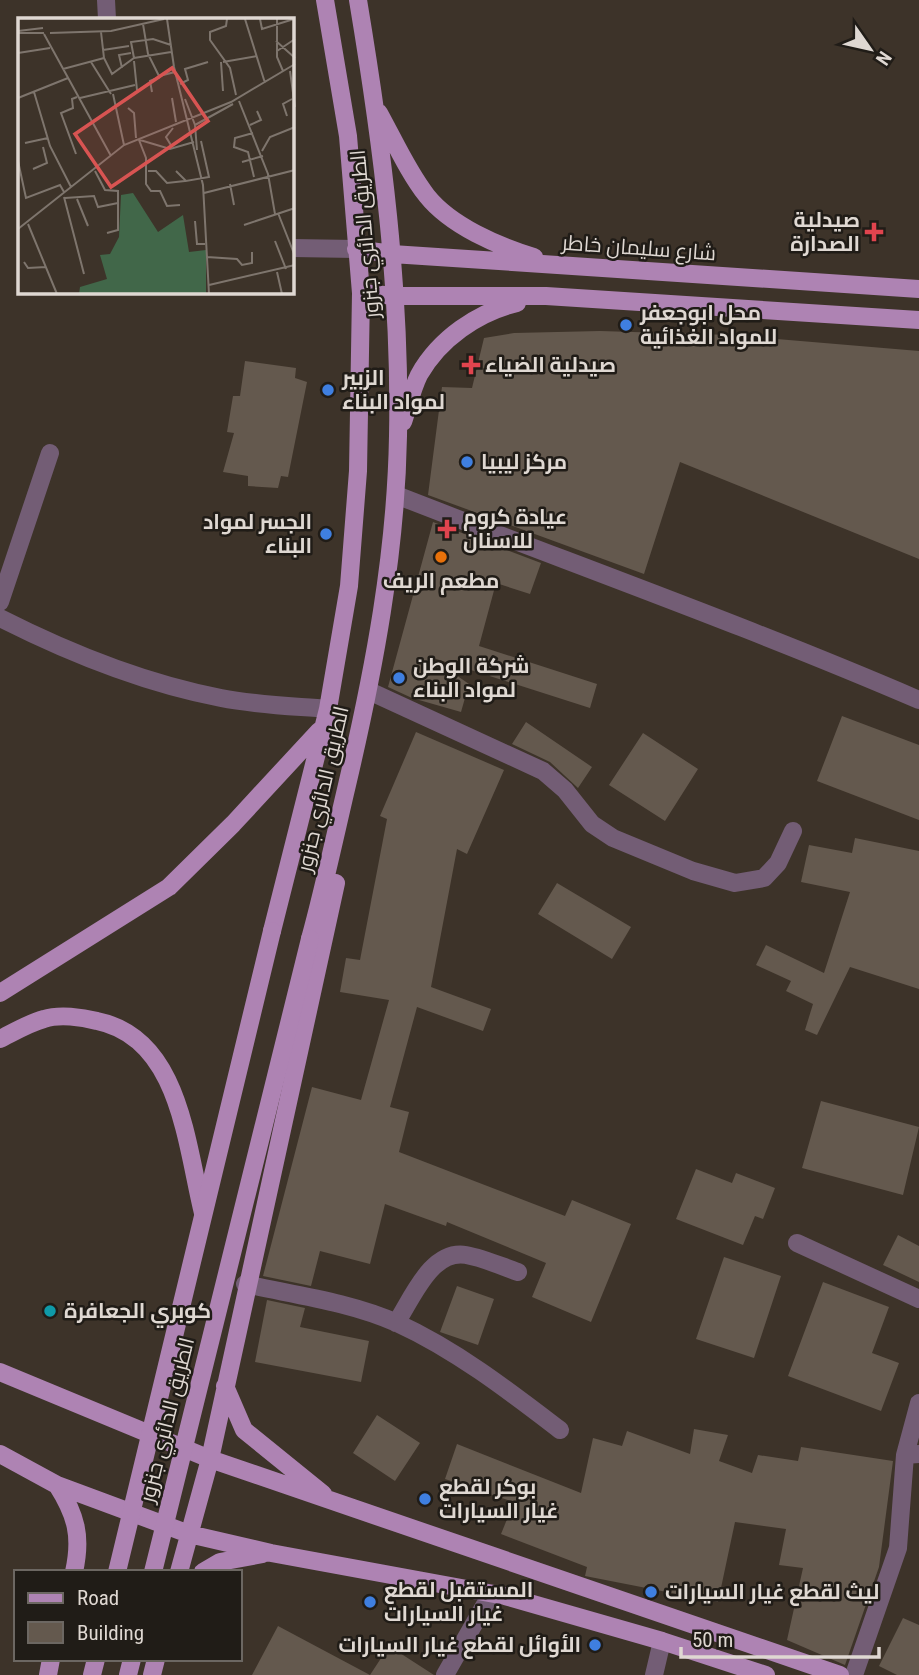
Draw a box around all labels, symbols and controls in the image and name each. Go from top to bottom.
north arrow [835,14,905,84]
inset map [18,18,294,294]
text: N [871,47,896,69]
street label: الطريق الدائري جنزور [346,148,388,320]
place label: صيدلية الصدارة [790,208,860,256]
marker: صيدلية الصدارة [866,224,882,240]
street label: شارع سليمان خاطر [560,231,717,267]
place label: محل ابوجعفر للمواد الغذائية [639,301,777,350]
marker: محل ابوجعفر للمواد الغذائية [618,317,634,333]
place label: صيدلية الضياء [485,353,616,377]
marker: صيدلية الضياء [463,357,479,373]
place label: الزبير لمواد البناء [341,366,445,415]
marker: الزبير لمواد البناء [320,382,336,398]
place label: مركز ليبيا [481,450,567,474]
marker: مركز ليبيا [459,454,475,470]
place label: عيادة كروم للاسنان [463,505,567,553]
place label: الجسر لمواد البناء [203,510,312,558]
marker: عيادة كروم للاسنان [437,519,457,539]
marker: الجسر لمواد البناء [318,526,334,542]
marker: مطعم الريف [433,549,449,565]
place label: مطعم الريف [383,569,499,595]
place label: شركة الوطن لمواد البناء [413,654,529,703]
marker: شركة الوطن لمواد البناء [391,670,407,686]
street label: الطريق الدائري جنزور [292,704,358,876]
place label: كوبري الجعافرة [64,1299,211,1328]
marker: كوبري الجعافرة [42,1303,58,1319]
street label: الطريق الدائري جنزور [135,1335,203,1507]
place label: بوكر لقطع غيار السيارات [439,1475,558,1523]
marker: بوكر لقطع غيار السيارات [417,1491,433,1507]
legend [14,1570,242,1661]
place label: المستقبل لقطع غيار السيارات [384,1578,533,1626]
place label: ليث لقطع غيار السيارات [665,1580,879,1606]
marker: ليث لقطع غيار السيارات [643,1584,659,1600]
text: Road [77,1586,119,1610]
marker: المستقبل لقطع غيار السيارات [362,1594,378,1610]
scale bar [681,1616,879,1660]
text: Building [77,1621,144,1645]
text: 50 m [692,1628,733,1652]
place label: الأوائل لقطع غيار السيارات [339,1633,581,1659]
marker: الأوائل لقطع غيار السيارات [587,1637,603,1653]

